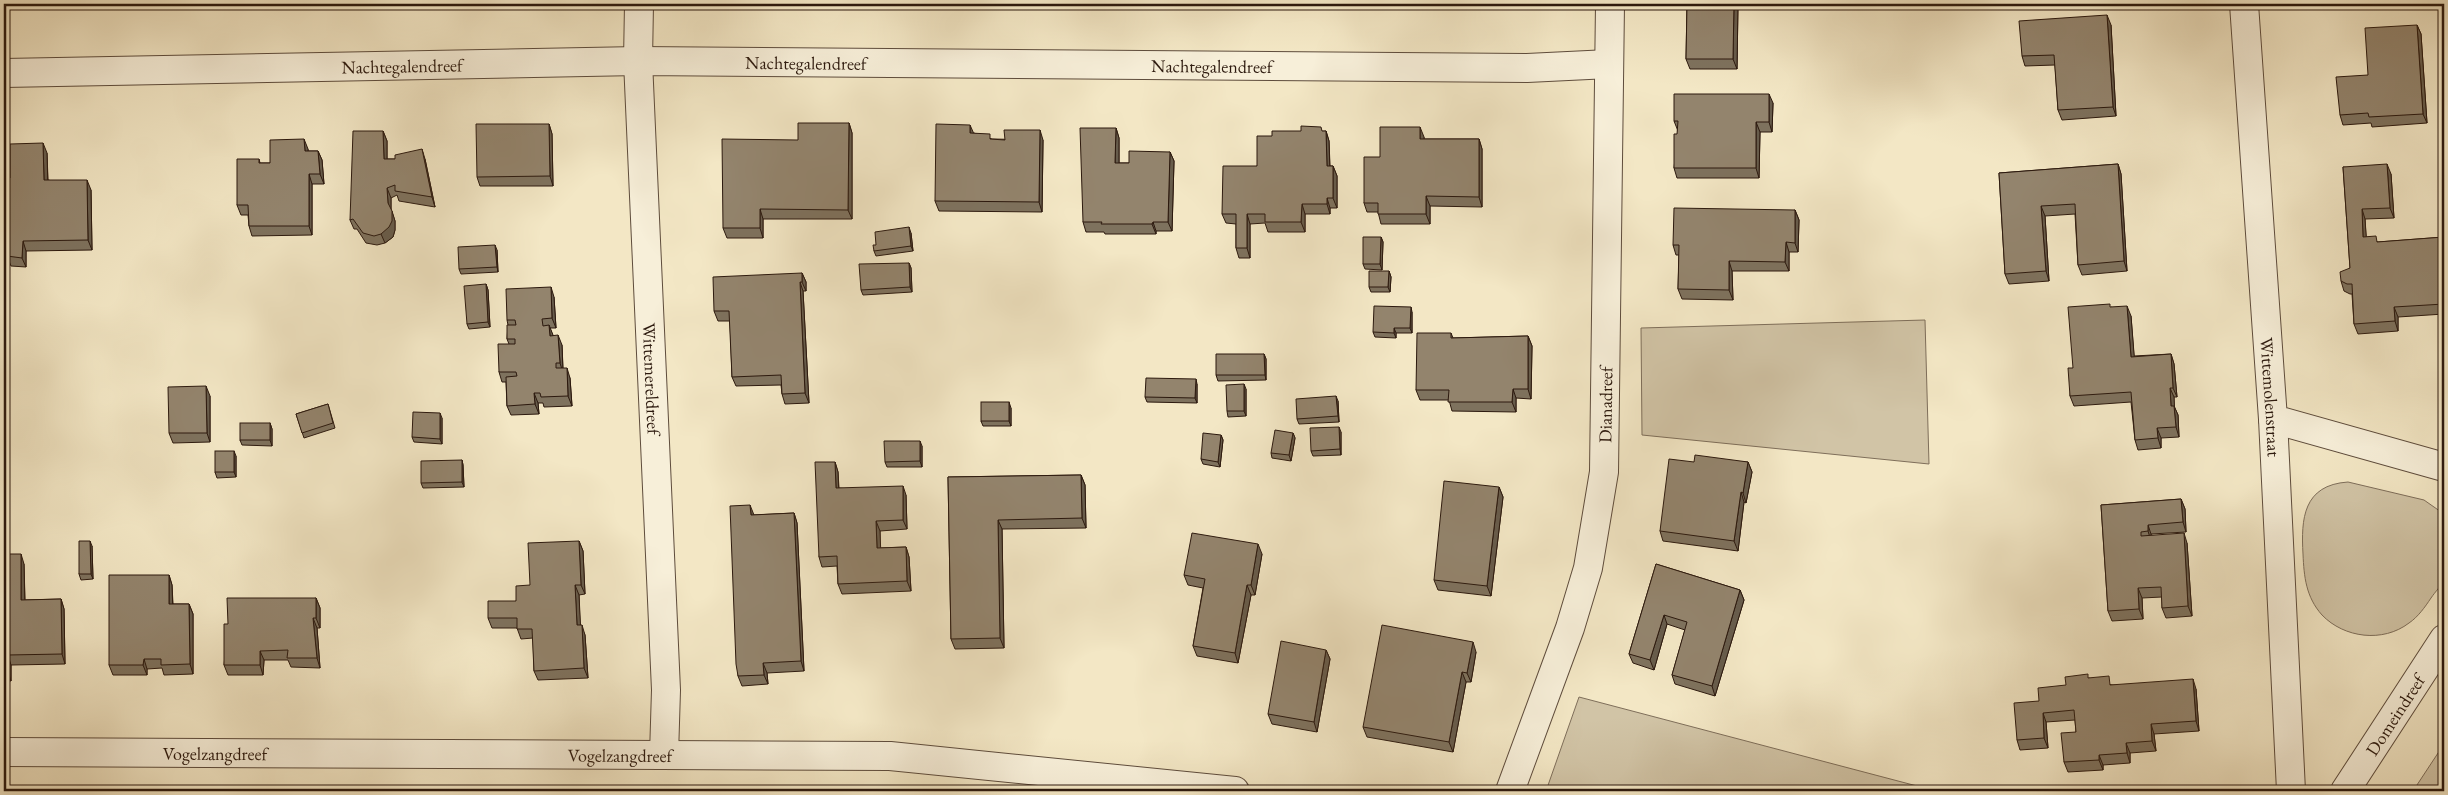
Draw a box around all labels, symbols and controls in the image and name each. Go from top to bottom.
street label: Nachtegalendreef [745,50,869,74]
street label: Nachtegalendreef [341,53,465,78]
street label: Nachtegalendreef [1151,54,1275,78]
street label: Wittemereldreef [638,322,666,437]
street label: Wittemolenstraat [2256,336,2286,458]
street label: Dianadreef [1593,364,1617,443]
street label: Domeindreef [2360,668,2431,760]
street label: Vogelzangdreef [163,741,270,765]
street label: Vogelzangdreef [568,743,675,767]

